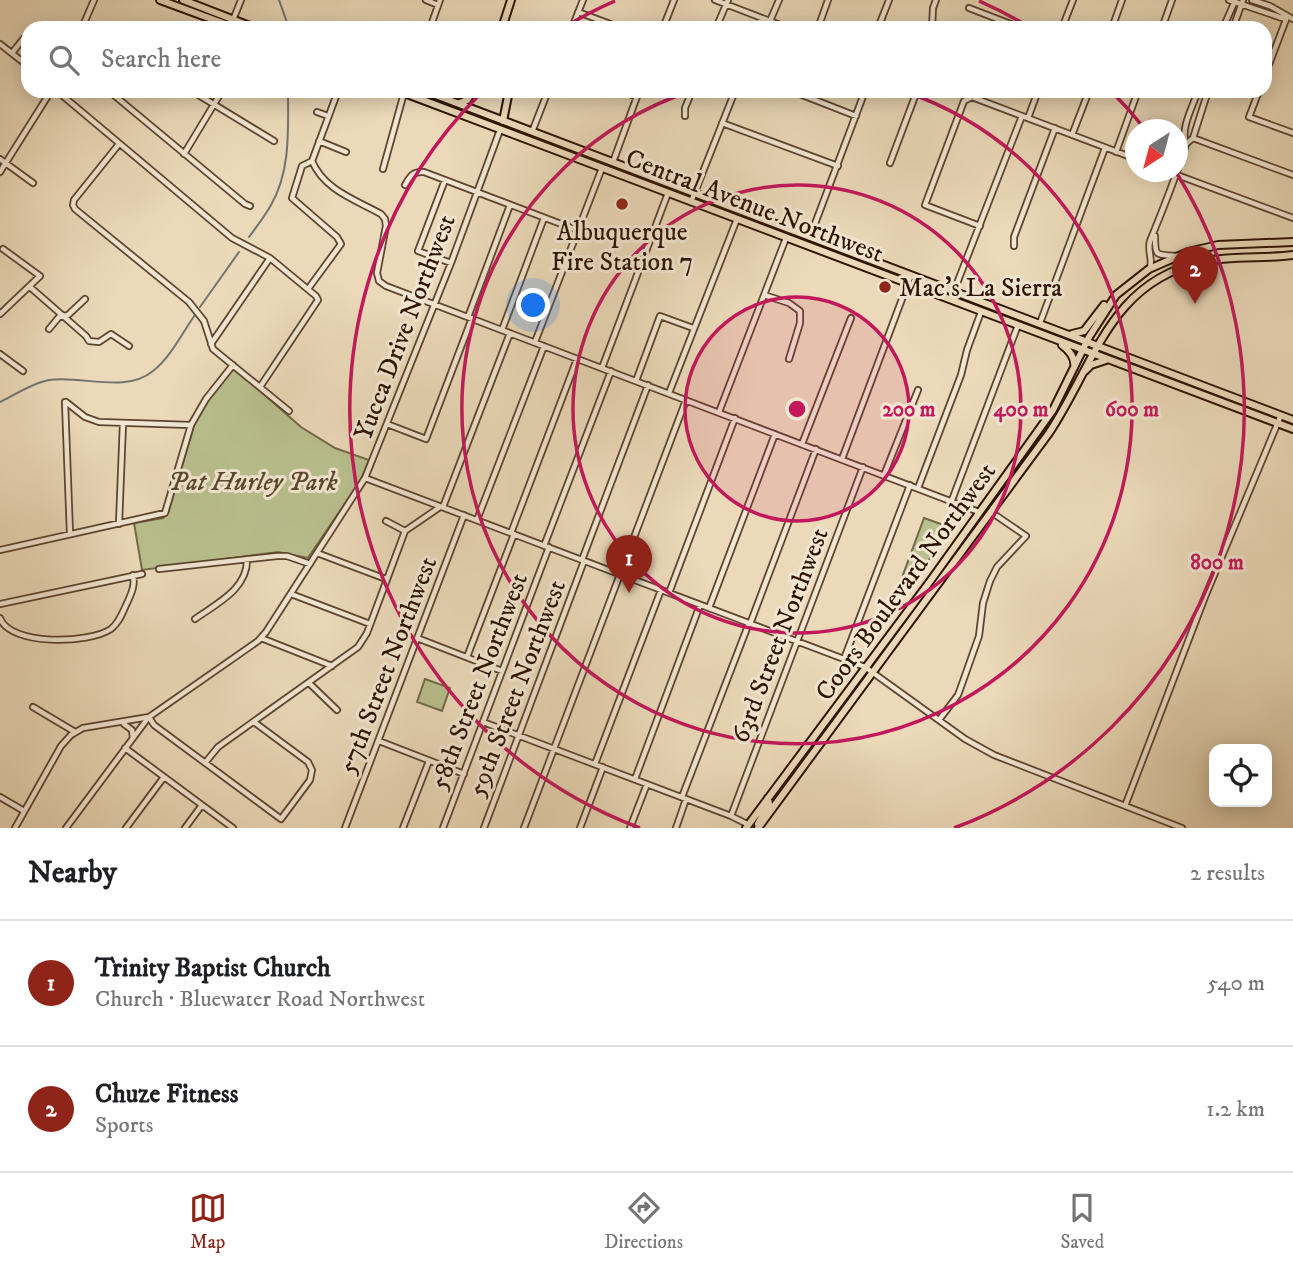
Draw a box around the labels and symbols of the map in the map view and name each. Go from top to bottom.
north arrow [1125,119,1188,182]
street label: Central Avenue Northwest [621,142,888,271]
marker: Albuquerque Fire Station 7 [614,196,630,212]
street label: Yucca Drive Northwest [347,210,464,445]
place label: Albuquerque Fire Station 7 [551,216,693,279]
pin: 2 [1172,246,1218,304]
place label: Mac's La Sierra [899,272,1062,305]
marker: Mac's La Sierra [877,279,893,295]
your location [516,288,550,322]
centre of rings [785,397,809,421]
text: 200 m [882,397,936,423]
text: 400 m [994,397,1049,423]
text: 600 m [1105,397,1159,423]
street label: Coors Boulevard Northwest [809,456,1004,707]
park label: Pat Hurley Park [168,466,338,499]
street label: 63rd Street Northwest [724,523,837,748]
pin: 1 [606,535,652,593]
text: 800 m [1190,550,1244,576]
street label: 57th Street Northwest [332,552,445,779]
street label: 58th Street Northwest [423,568,536,795]
street label: 59th Street Northwest [461,575,574,802]

